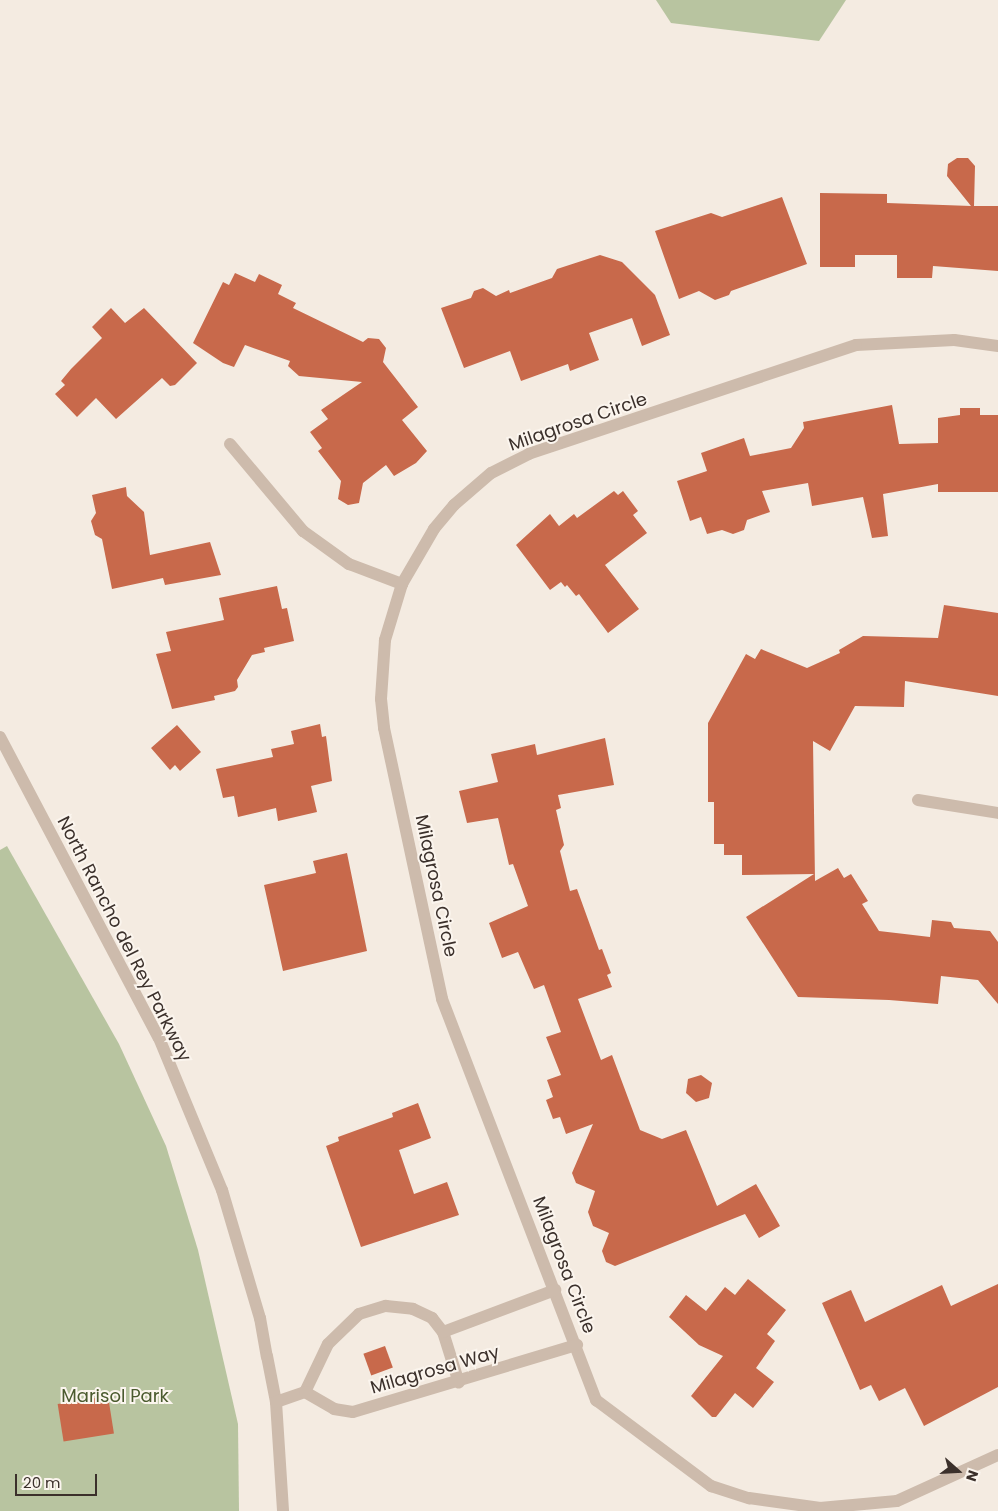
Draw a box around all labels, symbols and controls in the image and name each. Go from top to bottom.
street label: Milagrosa Circle [506,388,650,456]
street label: North Rancho del Rey Parkway [53,813,195,1065]
street label: Milagrosa Circle [410,813,462,959]
street label: Milagrosa Circle [528,1194,600,1336]
street label: Milagrosa Way [368,1341,502,1399]
park label: Marisol Park [61,1385,169,1407]
north arrow [933,1446,983,1496]
scale bar [18,1464,100,1496]
text: N [961,1468,983,1484]
text: 20 m [23,1472,61,1493]

